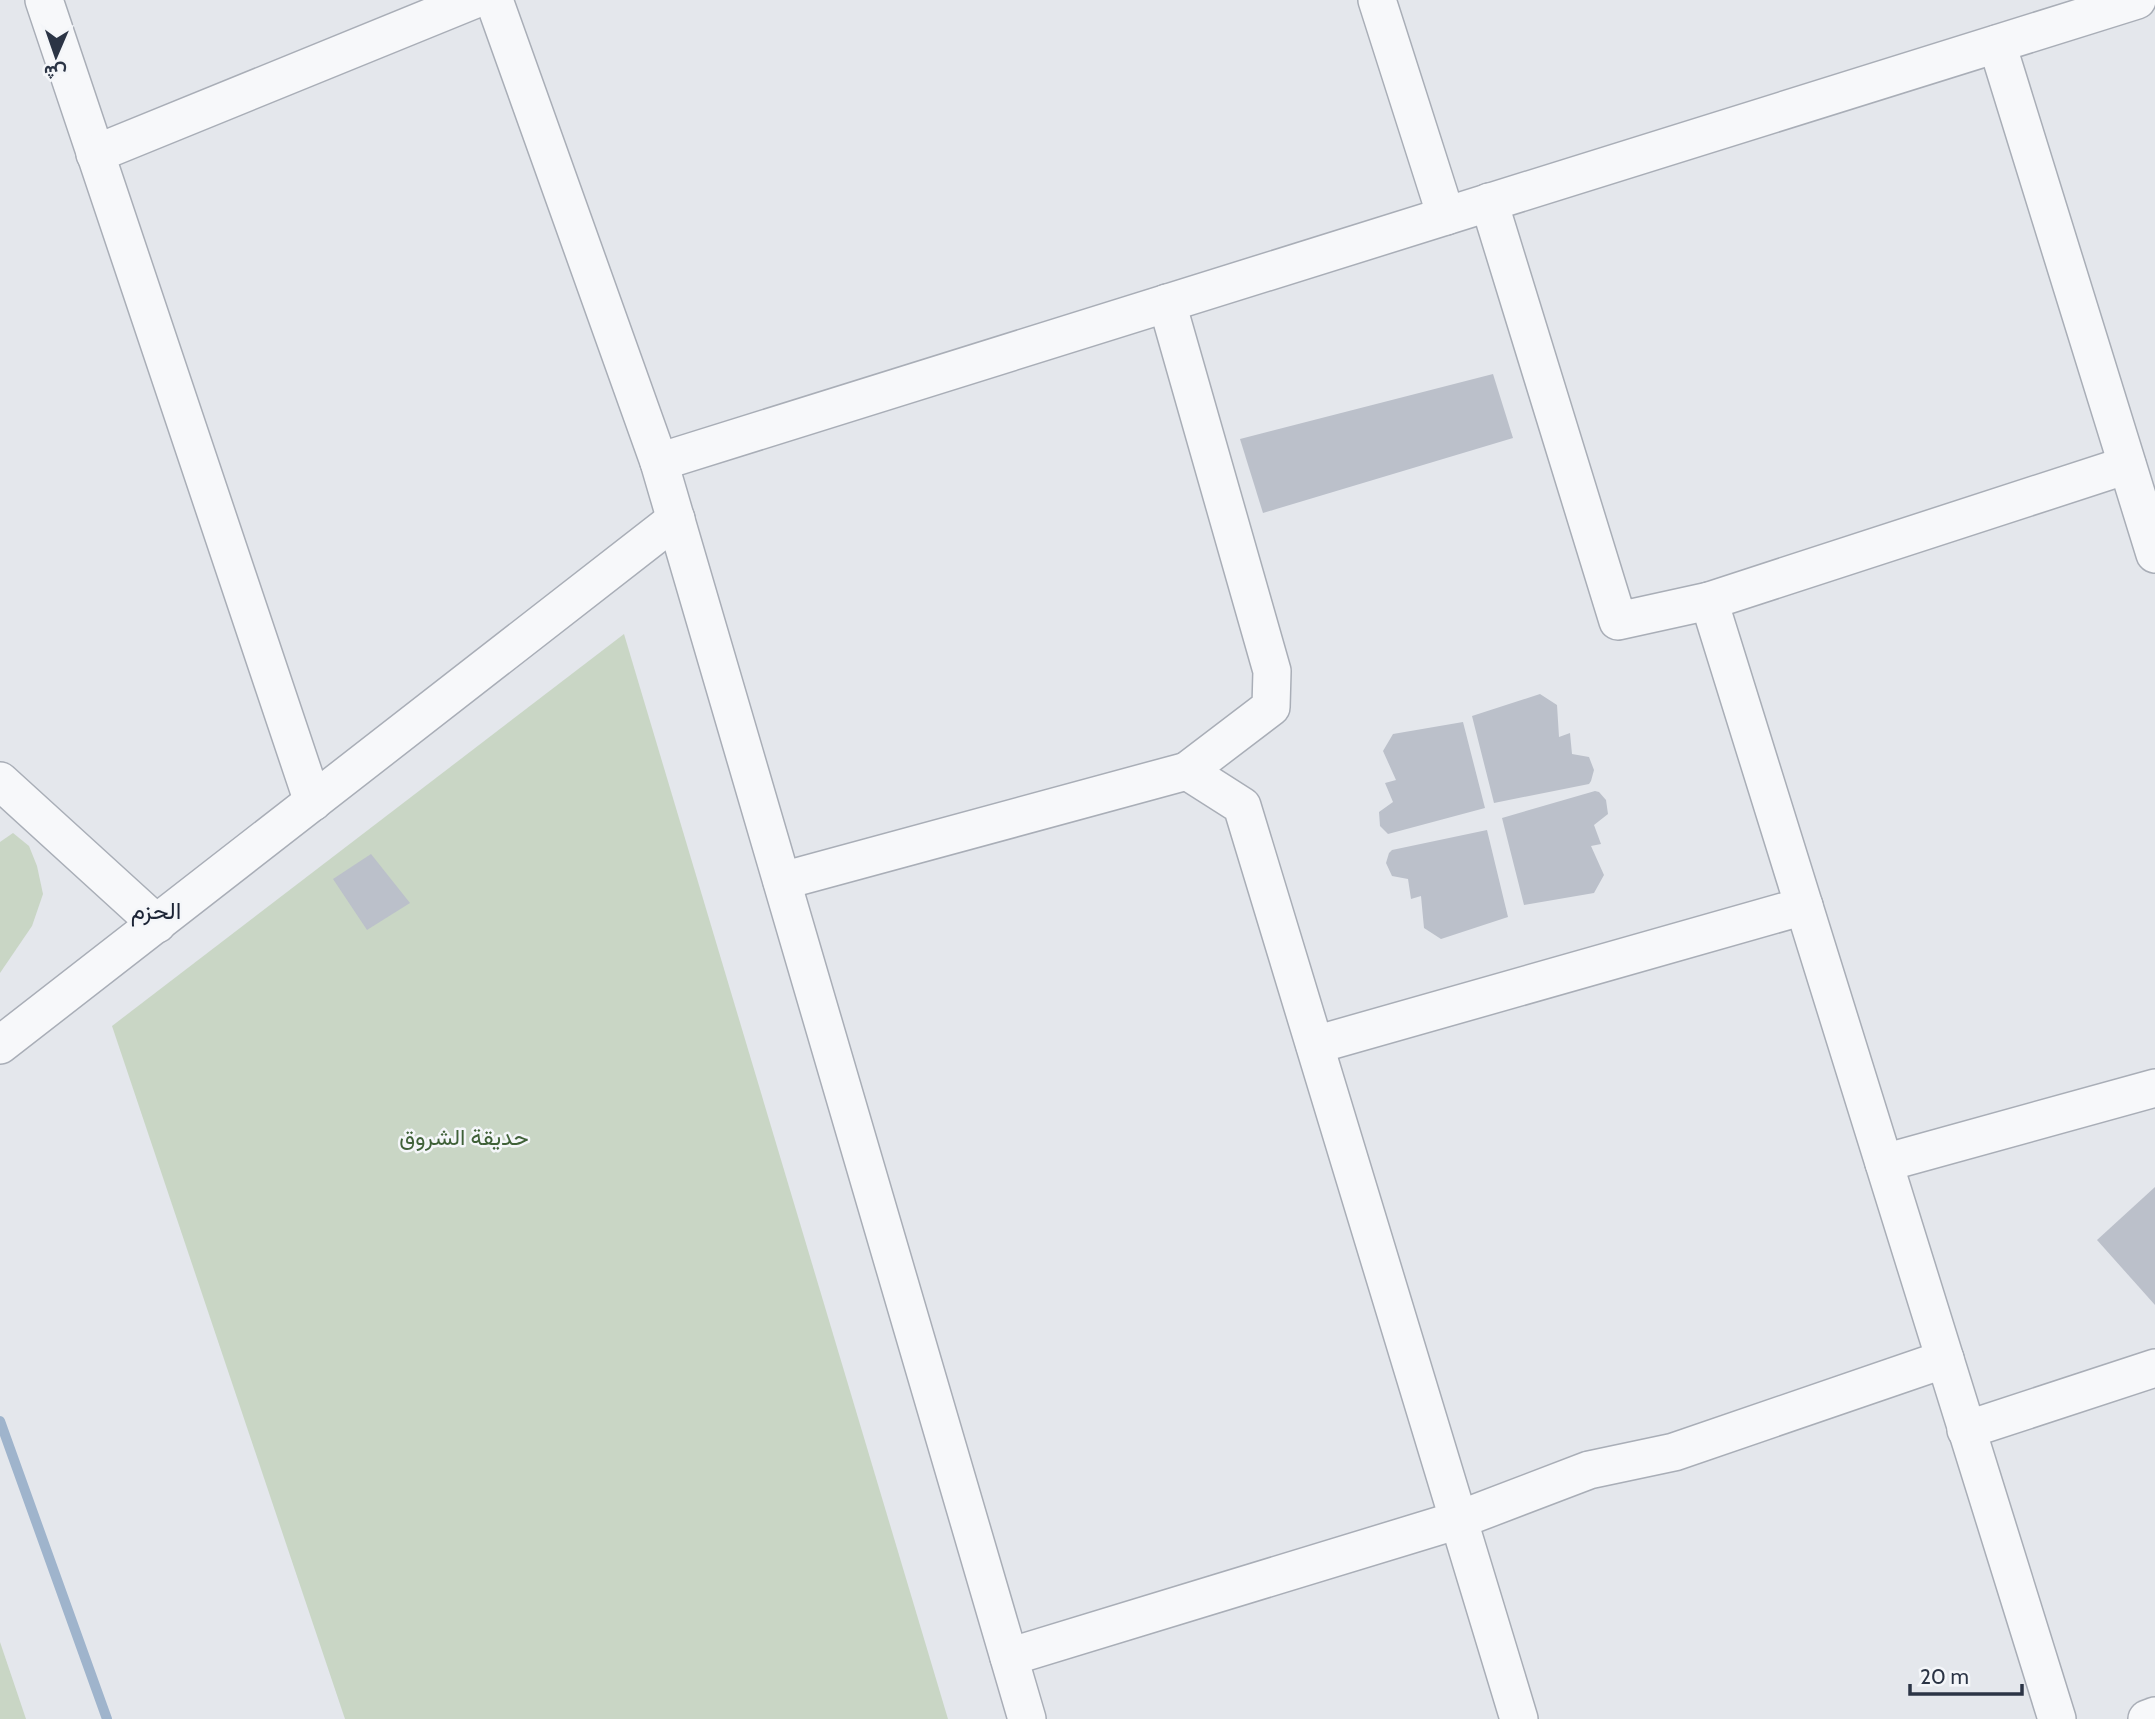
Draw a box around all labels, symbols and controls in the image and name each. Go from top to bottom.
north arrow [21,21,91,91]
text: ش [43,61,67,84]
district label: الحزم [131,896,181,927]
park label: حديقة الشروق [399,1123,529,1152]
scale bar [1910,1652,2022,1696]
text: 20 m [1920,1664,1969,1689]

